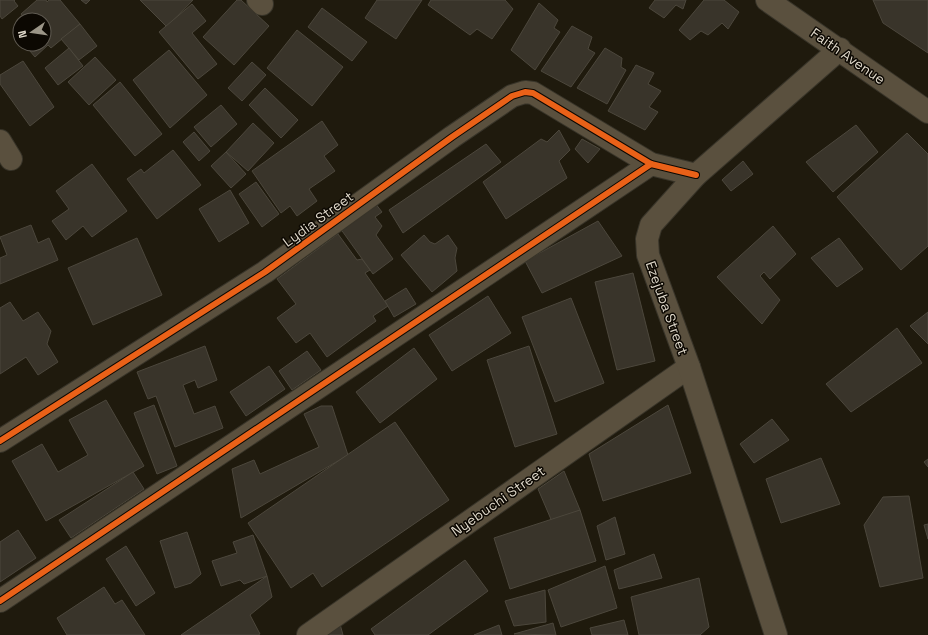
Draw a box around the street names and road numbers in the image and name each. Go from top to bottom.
street label: Faith Avenue [807,24,889,88]
street label: Lydia Street [279,187,357,251]
street label: Ezejuba Street [642,259,692,357]
street label: Nyebuchi Street [448,462,548,540]

